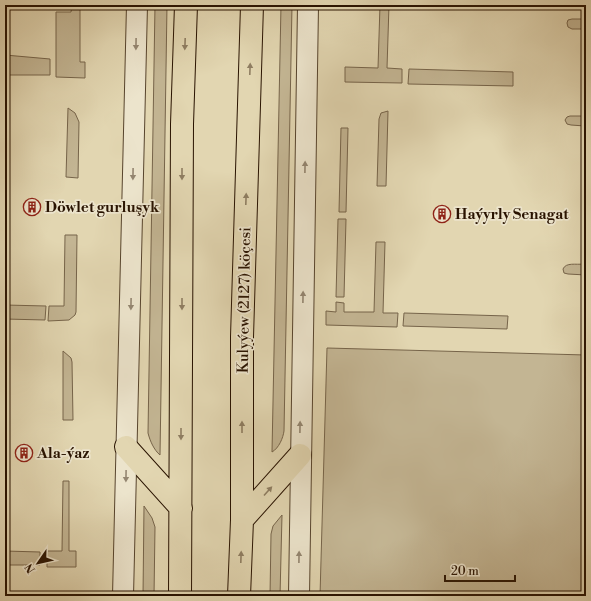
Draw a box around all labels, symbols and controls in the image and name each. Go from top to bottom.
one-way arrow [133,38,140,50]
one-way arrow [181,38,188,50]
one-way arrow [247,62,253,75]
one-way arrow [302,160,308,173]
one-way arrow [130,168,137,180]
one-way arrow [179,168,185,181]
one-way arrow [243,192,249,205]
building icon: Döwlet gurluşyk [22,197,42,217]
place label: Döwlet gurluşyk [45,198,160,217]
building icon: Haýyrly Senagat [432,204,452,224]
place label: Haýyrly Senagat [455,205,569,224]
street label: Kulyýew (2127) köçesi [234,227,255,373]
one-way arrow [300,290,306,303]
one-way arrow [127,298,134,310]
one-way arrow [179,298,185,311]
one-way arrow [239,420,245,433]
one-way arrow [297,421,304,433]
one-way arrow [178,428,184,441]
building icon: Ala-ýaz [14,443,34,463]
place label: Ala-ýaz [36,444,89,463]
one-way arrow [122,470,129,482]
one-way arrow [263,486,273,496]
north arrow [18,543,58,583]
one-way arrow [296,550,302,563]
one-way arrow [237,551,244,563]
scale bar [445,557,515,583]
text: N [22,560,39,576]
text: 20 m [451,564,479,579]

